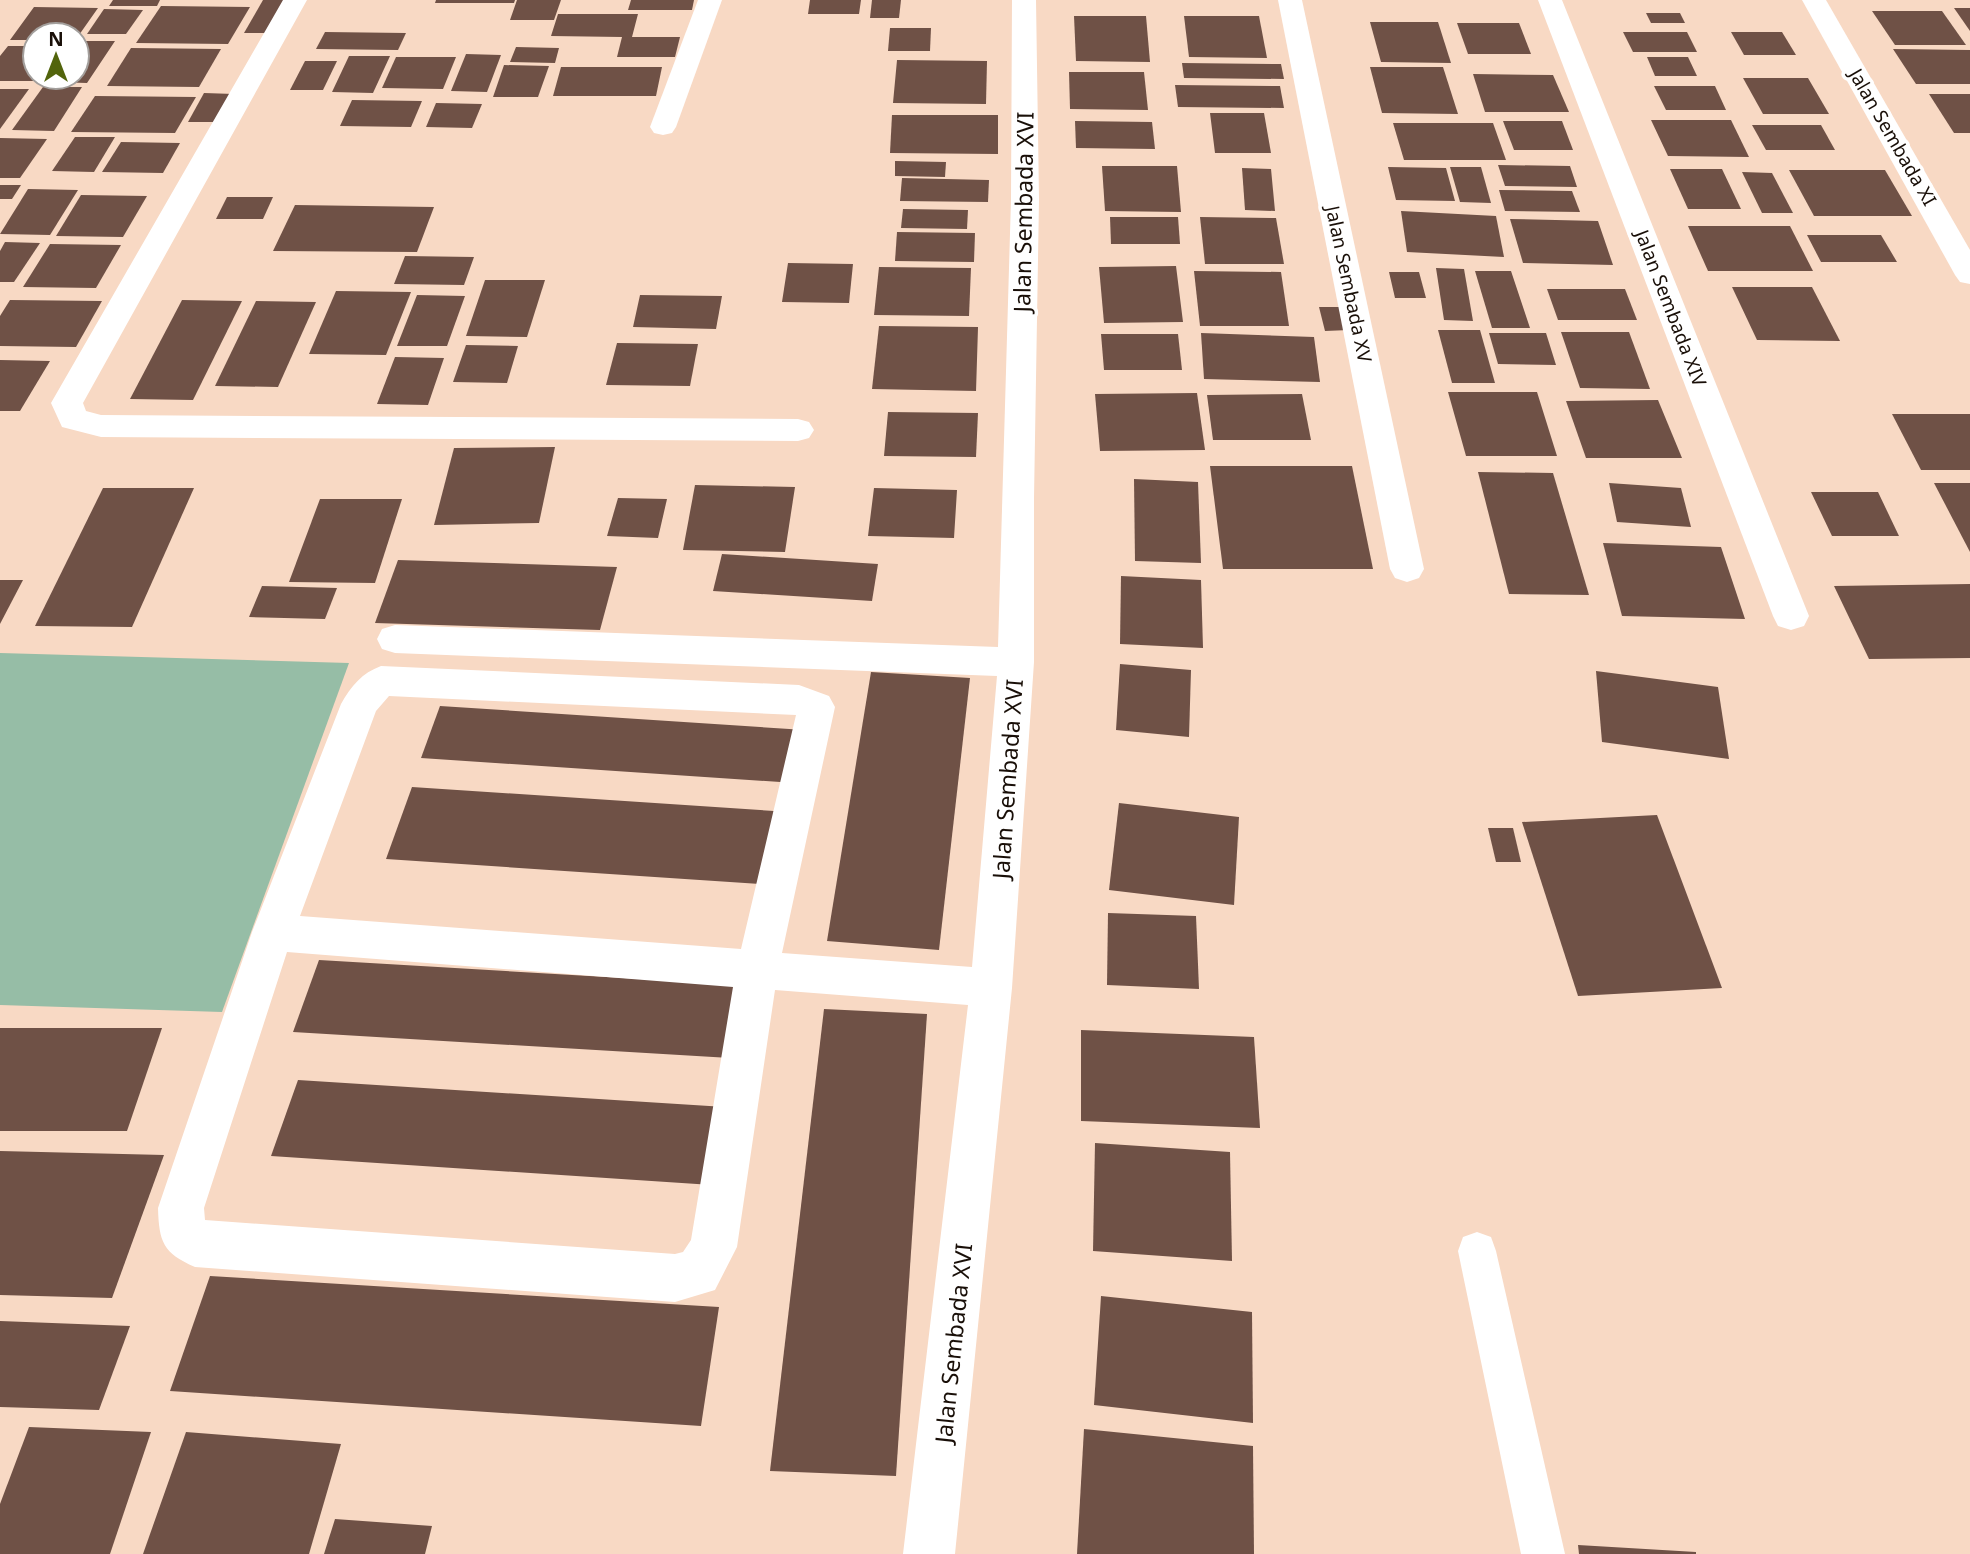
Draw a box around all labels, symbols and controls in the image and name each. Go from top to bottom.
north arrow [21,21,91,91]
text: N [48,26,64,52]
street label: Jalan Sembada XI [1842,62,1943,210]
street label: Jalan Sembada XVI [1005,112,1041,314]
street label: Jalan Sembada XV [1319,201,1378,365]
street label: Jalan Sembada XIV [1628,224,1713,391]
street label: Jalan Sembada XVI [984,678,1030,882]
street label: Jalan Sembada XVI [926,1242,979,1446]

